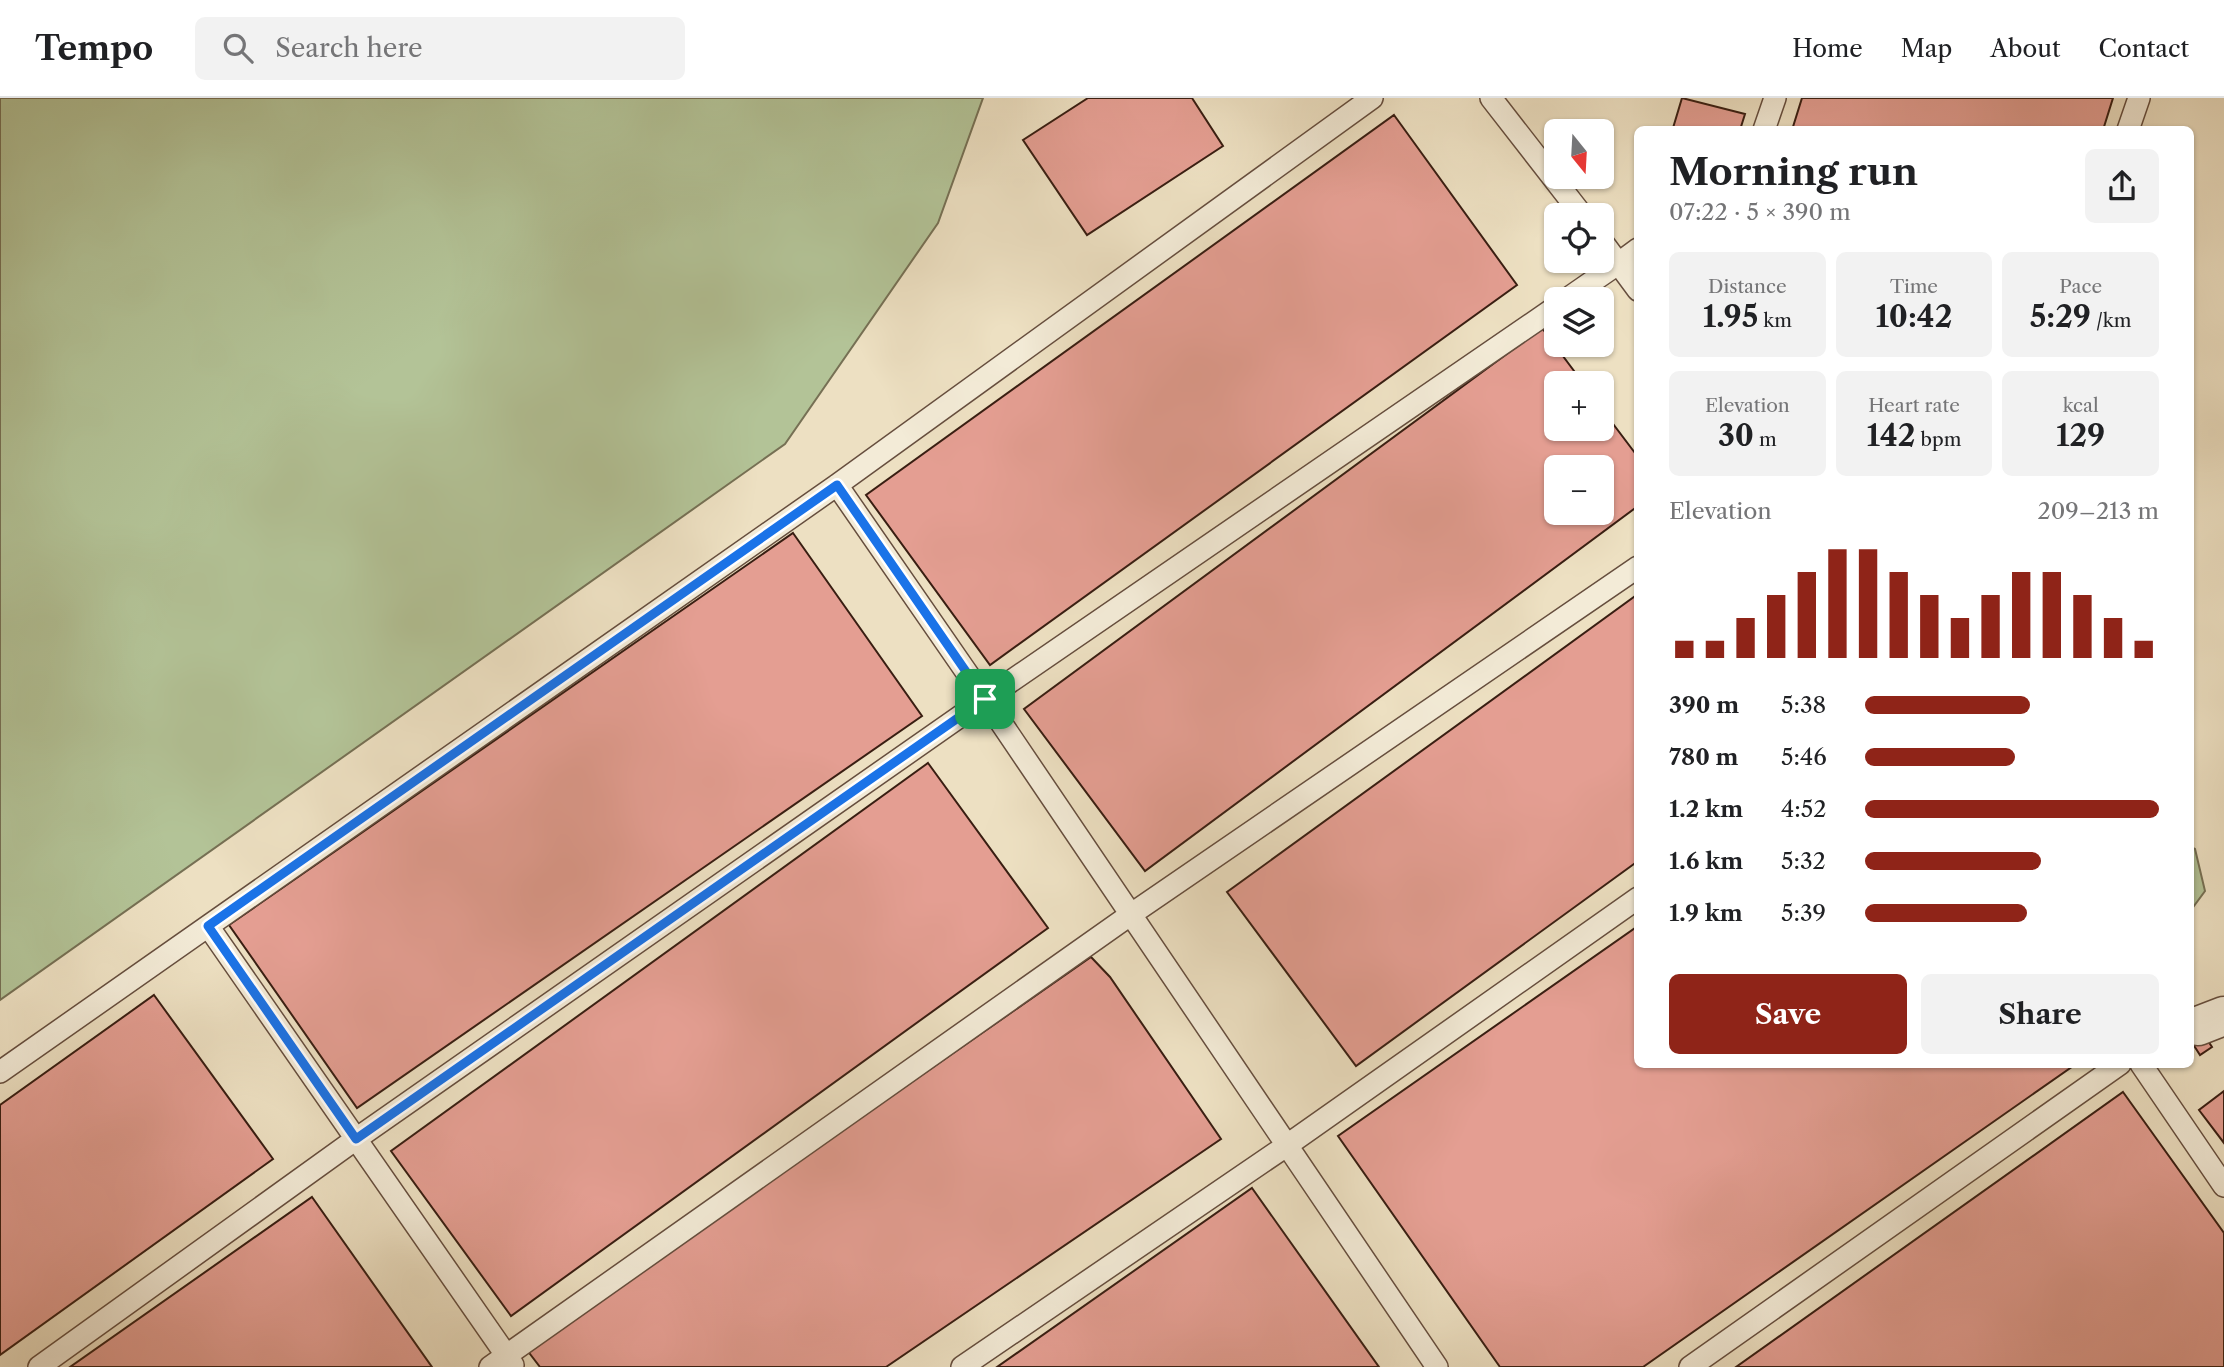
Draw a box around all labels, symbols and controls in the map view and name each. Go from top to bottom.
search box [195,17,685,80]
text: Tempo [35,28,153,69]
icon: search [219,29,257,67]
text: Search here [275,32,423,64]
text: Home [1792,34,1863,63]
text: Map [1901,34,1952,63]
text: About [1990,34,2061,63]
text: Contact [2099,34,2189,63]
north arrow [1544,119,1614,189]
map controls [1544,119,1614,525]
text: Morning run [1669,148,1918,195]
button: share [2085,149,2159,223]
text: 07:22 · 5 × 390 m [1669,198,1851,226]
button: locate [1544,203,1614,273]
text: Distance [1708,275,1787,298]
text: Time [1890,275,1938,298]
text: Pace [2059,275,2102,298]
button: layers [1544,287,1614,357]
text: 1.95 [1703,298,1758,335]
text: 10:42 [1876,298,1952,335]
text: 5:29 [2030,298,2091,335]
text: km [1758,309,1792,332]
text: /km [2091,309,2132,332]
button: + [1544,371,1614,441]
text: Elevation [1705,394,1790,417]
text: Heart rate [1868,394,1960,417]
text: kcal [2063,394,2099,417]
text: 30 [1718,417,1754,454]
text: 142 [1867,417,1916,454]
text: 129 [2056,417,2105,454]
text: m [1754,428,1777,451]
text: bpm [1916,428,1961,451]
button: − [1544,455,1614,525]
text: Elevation [1669,497,1772,525]
text: 209–213 m [2038,497,2159,525]
pin [955,669,1015,729]
icon: arrive [966,680,1004,718]
text: 390 m [1669,691,1739,719]
text: 5:38 [1781,691,1826,719]
text: 780 m [1669,743,1739,771]
text: 5:46 [1781,743,1827,771]
text: 1.2 km [1669,795,1743,823]
text: 4:52 [1781,795,1826,823]
text: 1.6 km [1669,847,1743,875]
text: 5:32 [1781,847,1826,875]
text: 1.9 km [1669,899,1743,927]
text: 5:39 [1781,899,1826,927]
button: Save [1669,974,1907,1054]
button: Share [1921,974,2159,1054]

